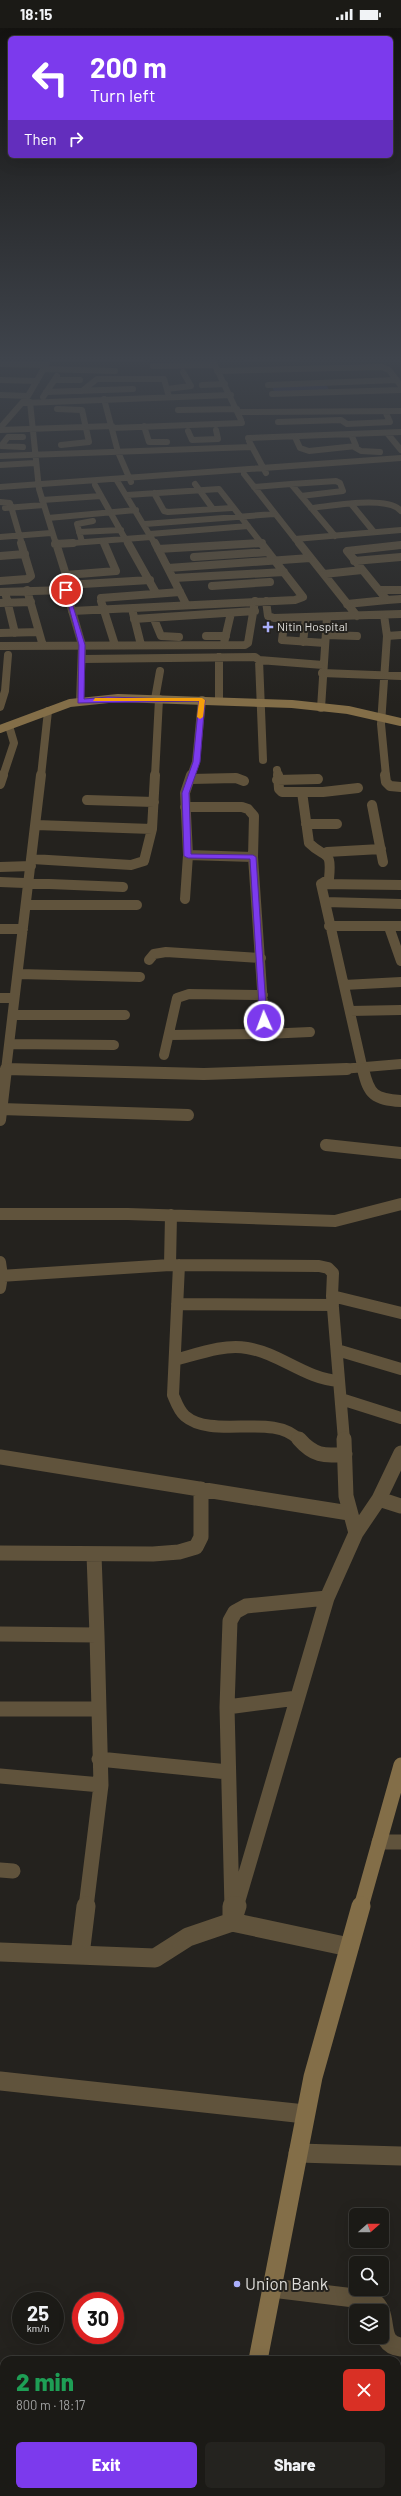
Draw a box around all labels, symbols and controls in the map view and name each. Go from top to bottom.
text: 18:15 [20,5,52,23]
text: 200 m [90,50,167,84]
icon: left [24,52,76,104]
text: Turn left [90,84,156,106]
icon: right [65,128,87,150]
text: Then [24,130,57,148]
pin [49,573,83,607]
icon: arrive [55,579,77,601]
place label: Nitin Hospital [277,619,348,633]
marker: Nitin Hospital [262,621,274,633]
position arrow [243,1000,285,1042]
north arrow [349,2208,389,2248]
map controls [349,2208,389,2344]
button: search [349,2256,389,2296]
place label: Union Bank [245,2273,328,2293]
marker: Union Bank [232,2279,242,2289]
speed limit sign: 30 [72,2292,124,2344]
text: 25 [27,2301,49,2325]
button: layers [349,2304,389,2344]
text: km/h [27,2322,49,2334]
text: 2 min [16,2367,74,2396]
button: close [343,2369,385,2411]
text: 800 m · 18:17 [16,2397,85,2413]
button: Exit [16,2442,197,2488]
button: Share [205,2442,385,2488]

